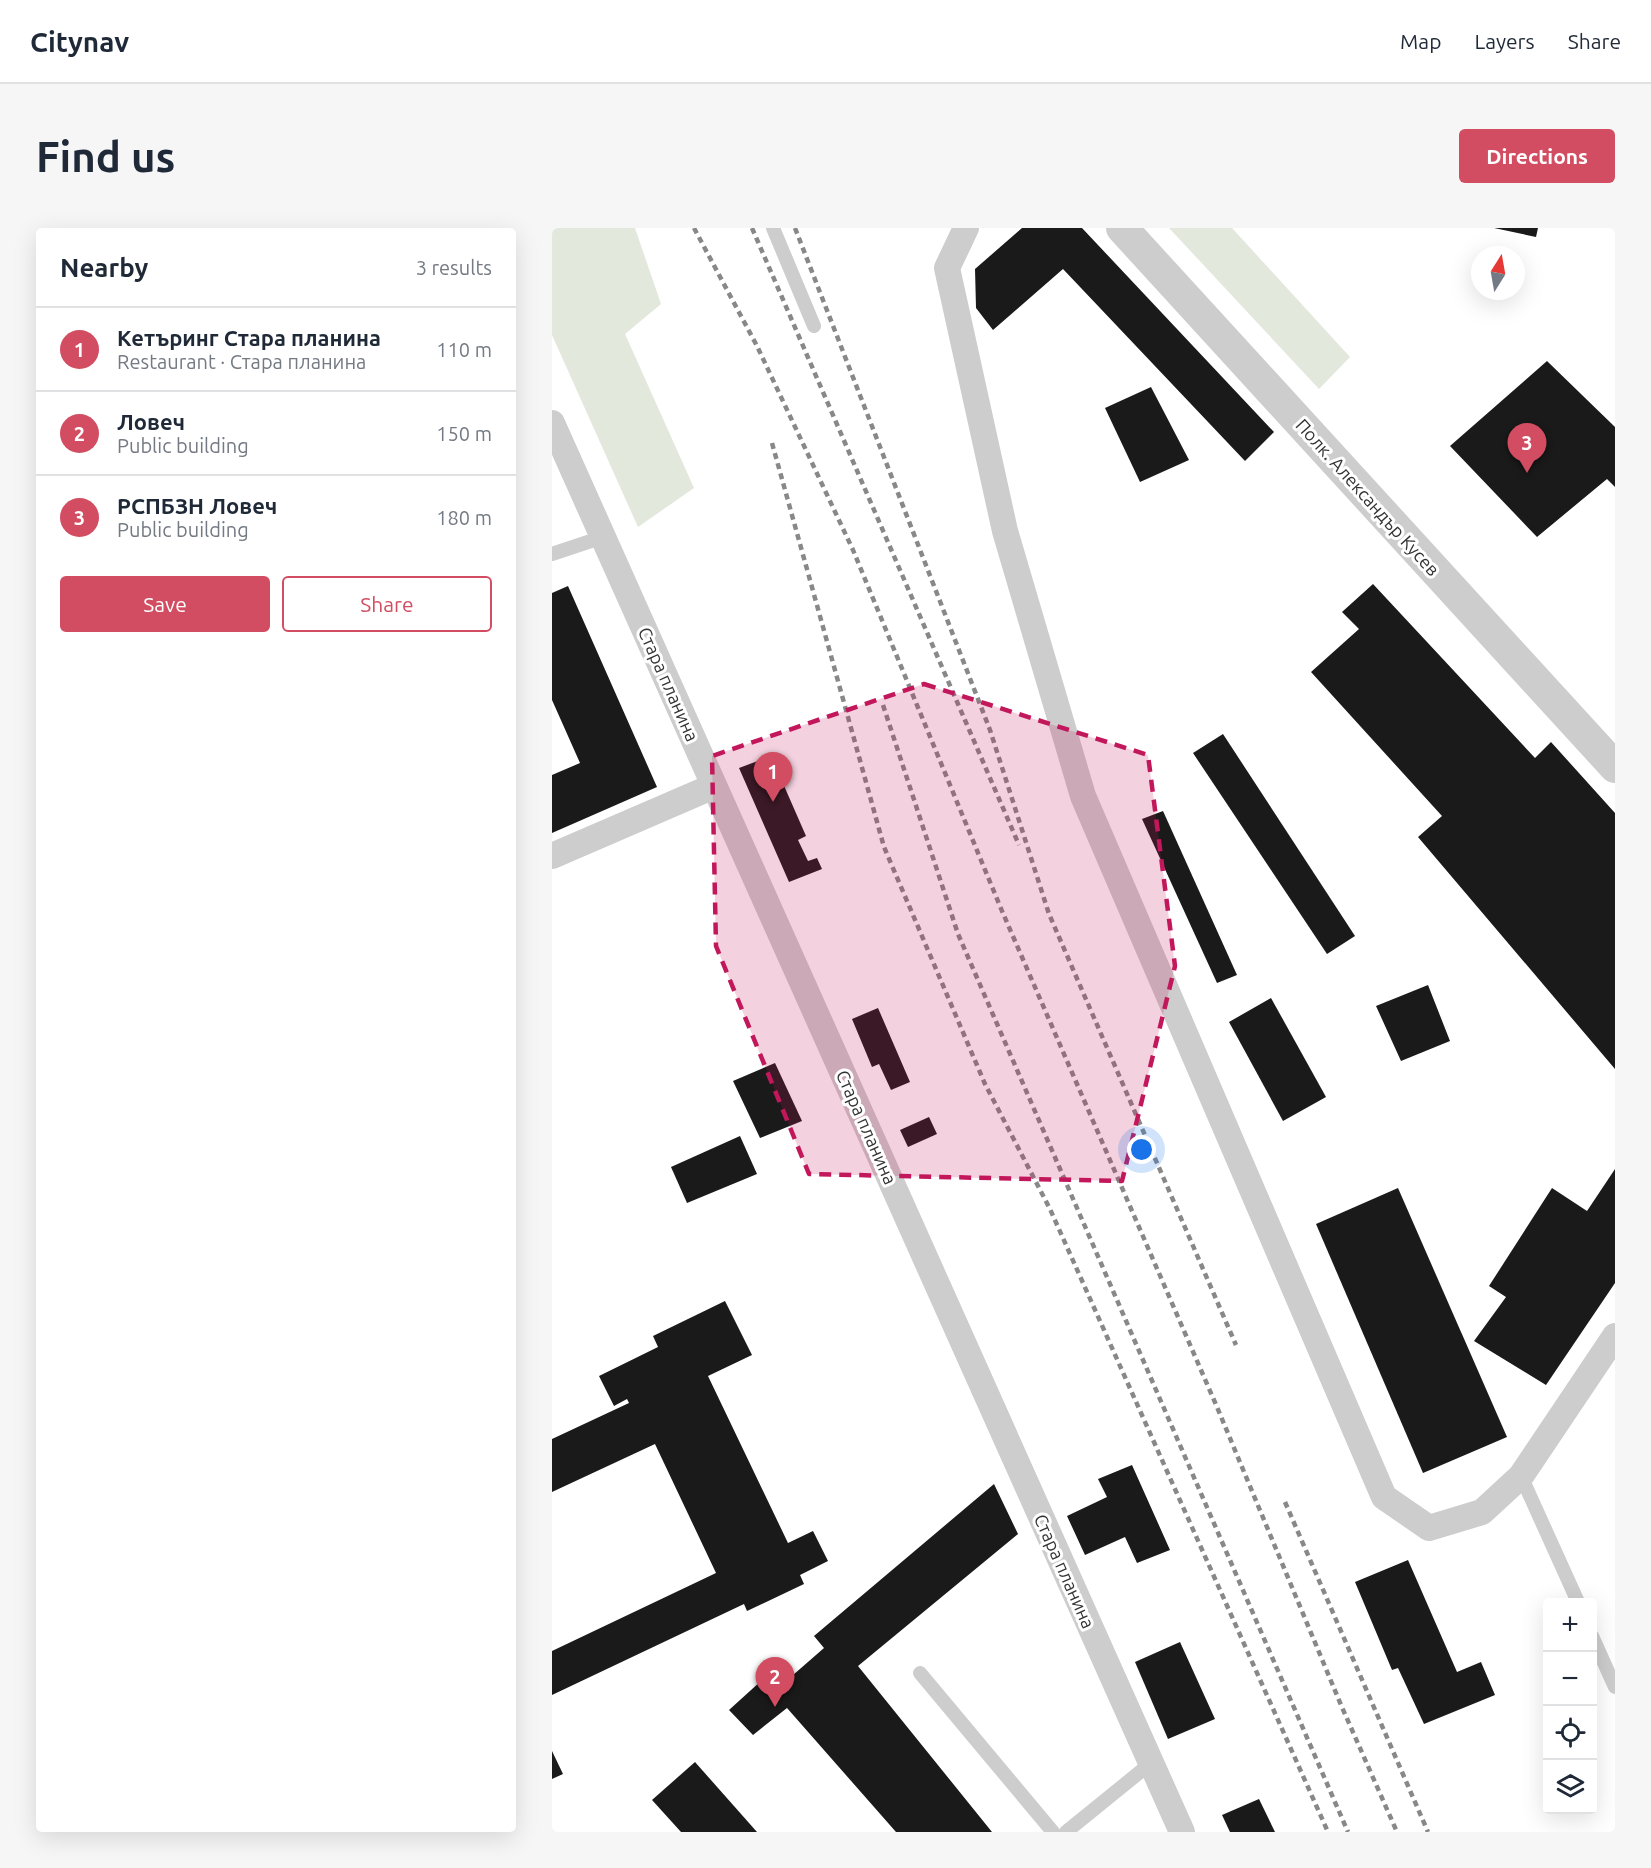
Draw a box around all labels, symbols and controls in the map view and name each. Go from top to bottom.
text: Citynav [30,26,129,57]
text: Map [1400,29,1441,53]
text: Layers [1474,29,1535,53]
text: Share [1568,29,1621,53]
button: Directions [1459,129,1615,183]
text: Find us [36,133,175,180]
north arrow [1471,246,1525,300]
text: Nearby [60,253,148,282]
text: 3 results [416,256,492,279]
text: Кетъринг Стара планина [117,325,381,350]
text: 1 [74,338,85,361]
text: 110 m [436,338,492,361]
text: Restaurant · Стара планина [117,350,366,373]
text: Ловеч [117,409,185,434]
street label: Полк. Александър Кусев [1292,415,1444,579]
text: 2 [74,422,85,445]
text: 150 m [436,422,492,445]
pin: 3 [1508,424,1546,473]
text: Public building [117,434,249,457]
text: РСПБЗН Ловеч [117,493,277,518]
text: 3 [74,506,85,529]
text: 180 m [436,506,492,529]
text: Public building [117,518,249,541]
button: Save [60,576,270,632]
button: Share [282,576,492,632]
street label: Стара планина [635,624,703,744]
pin: 1 [754,752,792,802]
street label: Стара планина [833,1067,901,1187]
your location [1127,1135,1156,1164]
street label: Стара планина [1031,1511,1099,1631]
map controls [1543,1598,1597,1814]
button: + [1543,1598,1597,1652]
button: − [1543,1652,1597,1706]
pin: 2 [756,1658,794,1707]
button: locate [1543,1706,1597,1760]
button: layers [1543,1760,1597,1814]

